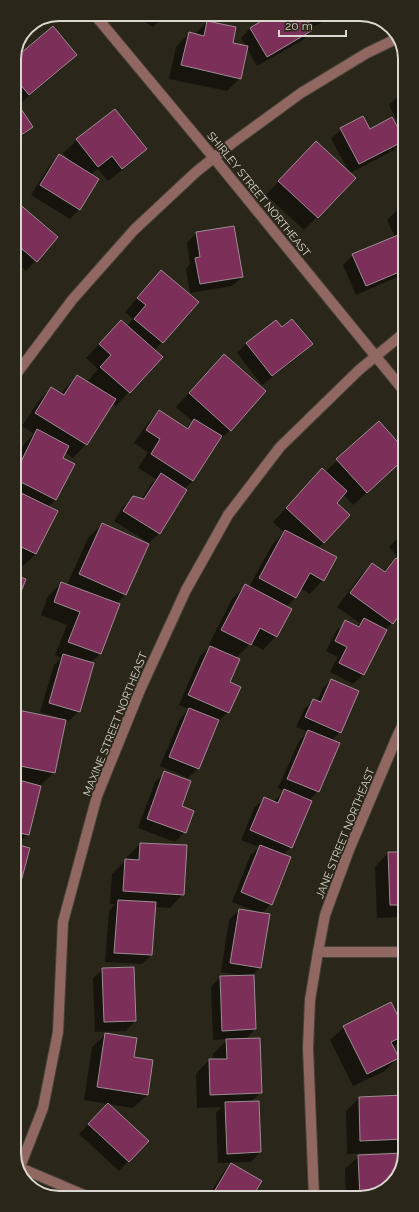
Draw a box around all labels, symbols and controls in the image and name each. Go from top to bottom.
scale bar [279,12,346,38]
text: 20 m [285,19,313,33]
street label: SHIRLEY STREET NORTHEAST [204,129,313,259]
street label: MAXINE STREET NORTHEAST [81,650,150,798]
street label: JANE STREET NORTHEAST [313,766,378,900]

